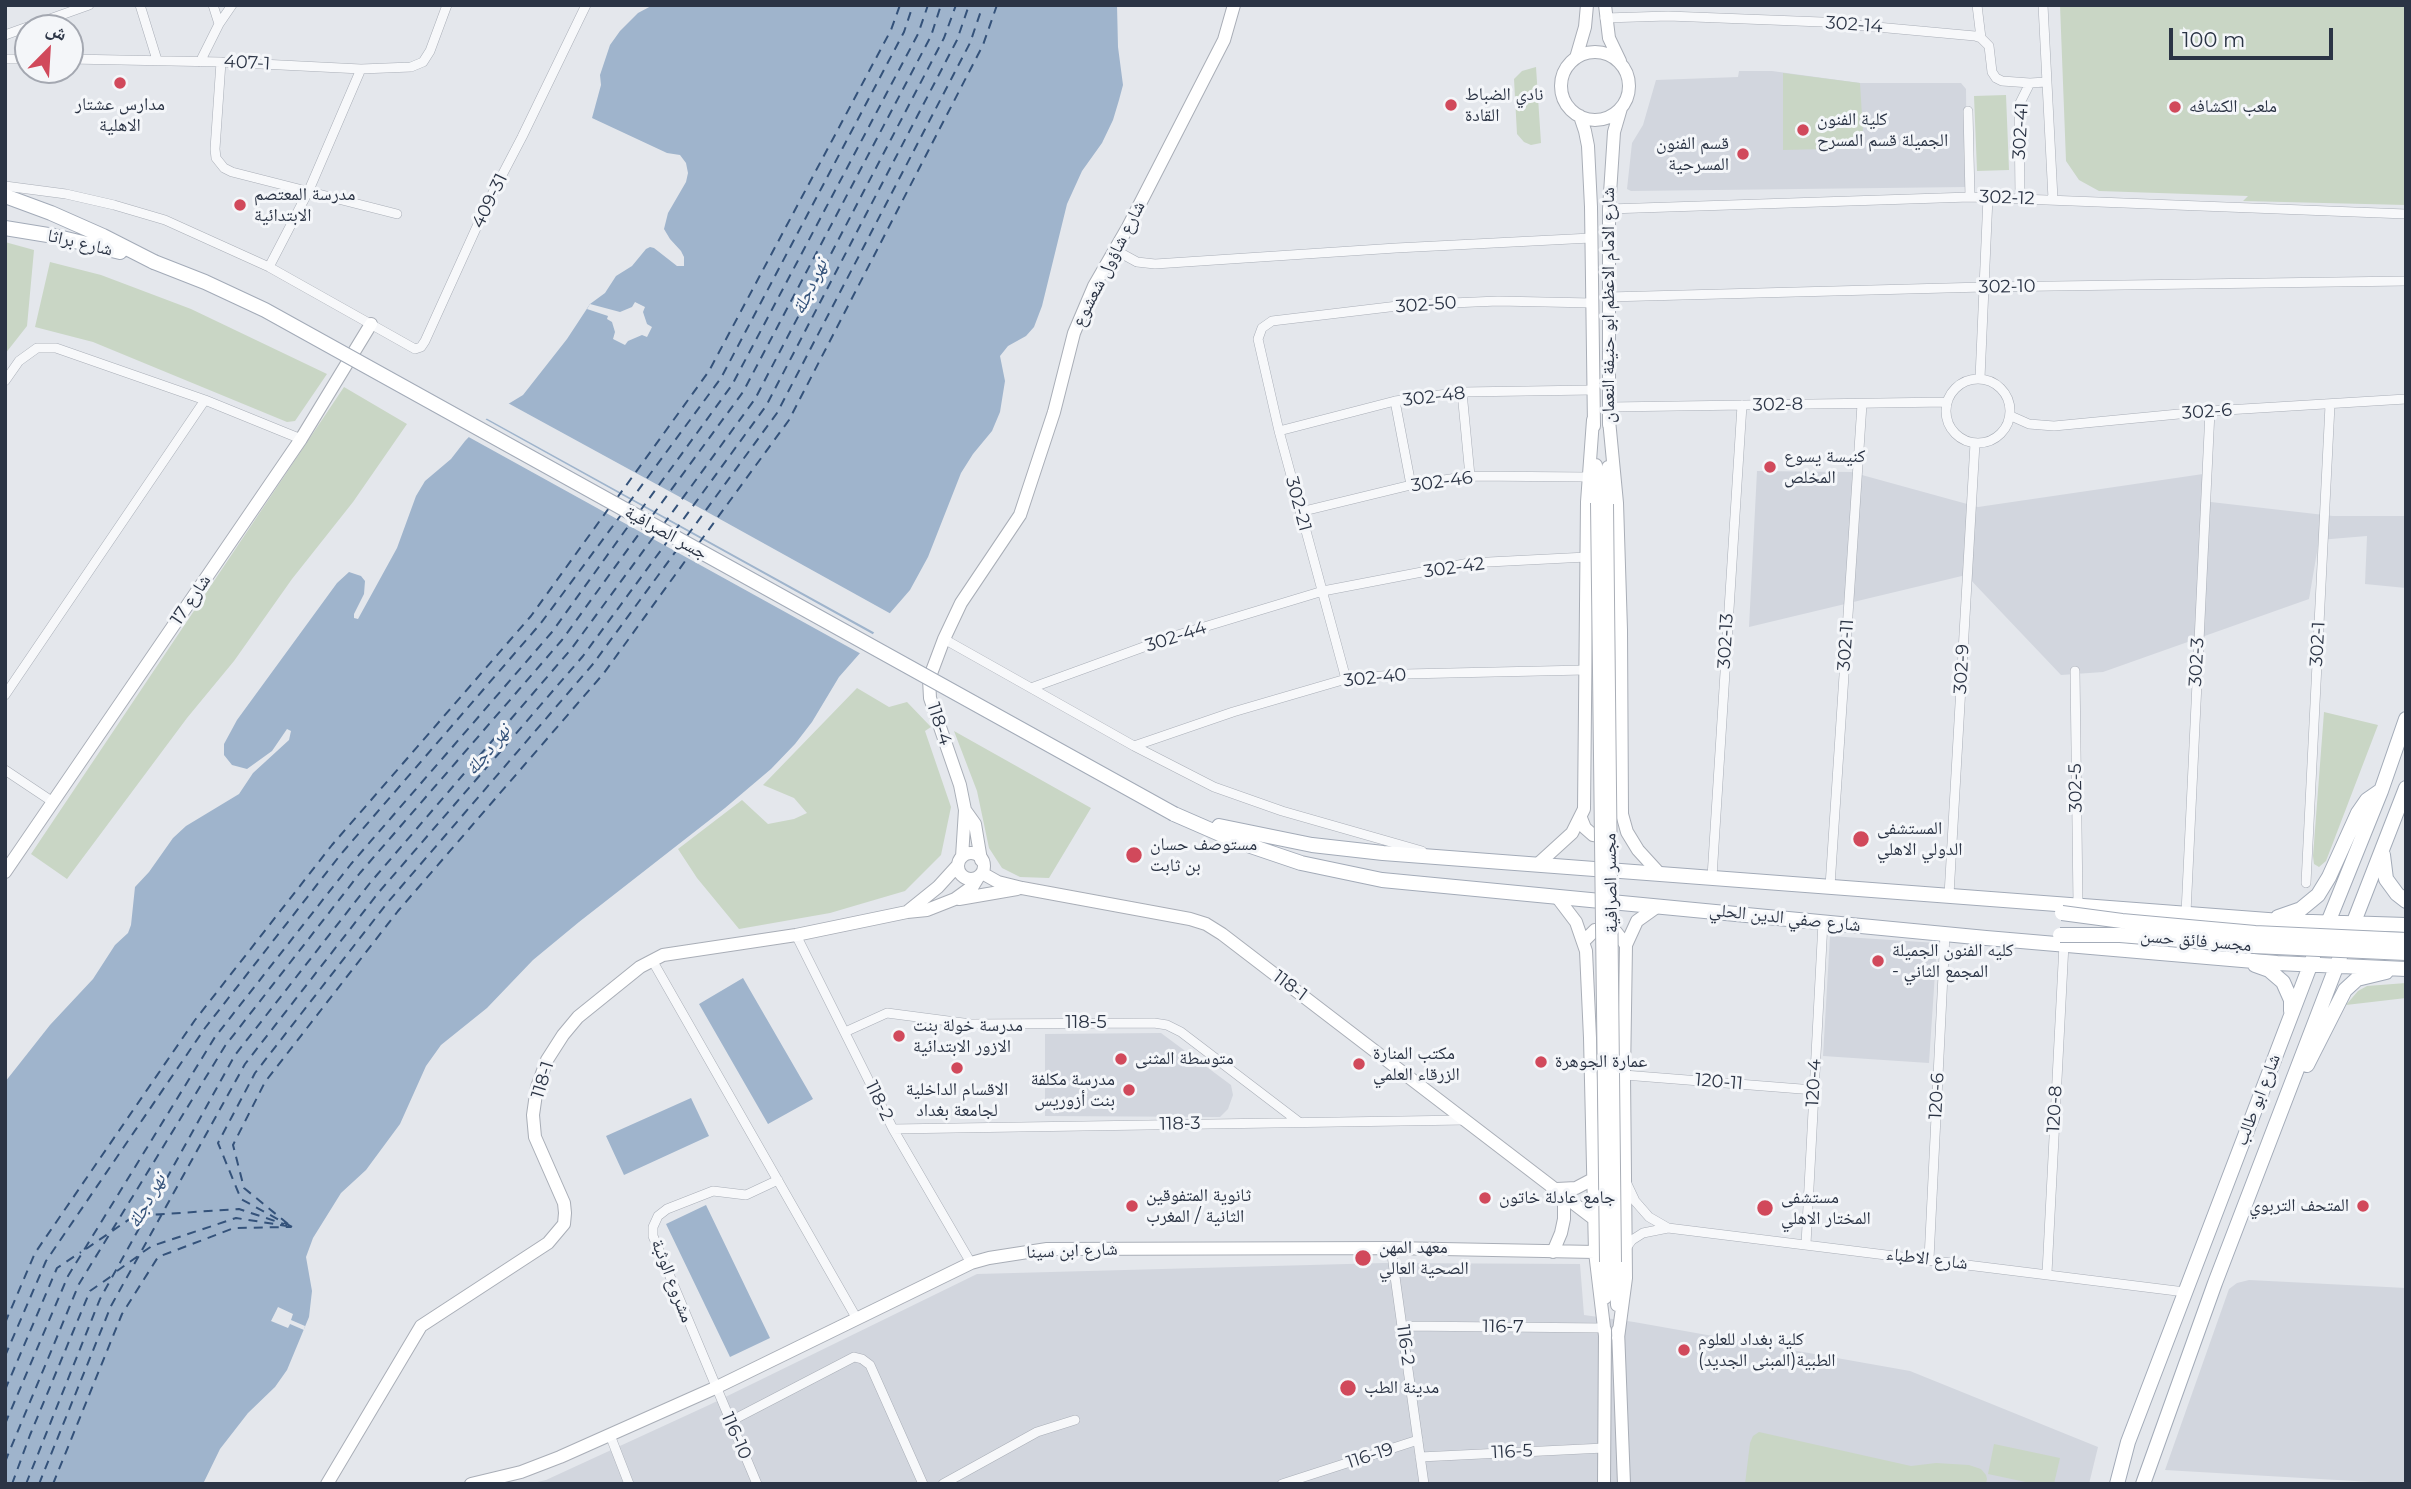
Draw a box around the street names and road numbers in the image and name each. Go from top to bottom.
street label: 302-14 [1825,12,1883,38]
street label: 407-1 [223,51,271,75]
street label: 302-41 [2009,102,2033,160]
street label: 409-31 [468,170,512,232]
street label: 302-12 [1979,186,2035,210]
street label: شارع الامام الاعظم ابو حنيفة النعمان [1598,187,1620,423]
street label: شارع شاؤول شعشوع [1068,198,1150,330]
street label: شارع براثا [45,225,115,261]
street label: 302-10 [1978,276,2036,298]
street label: 302-50 [1395,292,1457,318]
street label: 302-48 [1402,382,1466,412]
street label: 302-8 [1753,394,1803,416]
street label: 302-6 [2181,399,2233,425]
street label: 302-46 [1410,467,1474,497]
street label: 302-21 [1280,474,1316,534]
street label: جسر الصرافية [621,501,711,565]
street label: 302-42 [1422,553,1486,583]
street label: شارع 17 [166,571,216,629]
street label: 302-13 [1714,613,1738,669]
street label: 302-44 [1143,617,1209,657]
street label: 302-11 [1833,618,1859,672]
street label: 302-1 [2306,621,2330,667]
street label: 302-3 [2185,637,2209,687]
street label: 302-9 [1950,643,1974,695]
street label: 302-40 [1343,664,1407,692]
street label: 118-4 [922,700,956,748]
street label: 302-5 [2065,763,2087,813]
street label: مجسر الصرافية [1599,833,1623,933]
street label: شارع صفي الدين الحلي [1708,899,1862,937]
street label: مجسر فائق حسن [2140,925,2252,957]
street label: 118-1 [1269,966,1311,1006]
street label: 118-5 [1065,1012,1107,1034]
street label: شارع ابو طالب [2231,1051,2285,1149]
street label: 118-1 [527,1059,559,1101]
street label: 120-4 [1802,1059,1826,1107]
street label: 120-11 [1694,1069,1744,1095]
street label: 120-6 [1925,1072,1949,1120]
street label: 118-2 [860,1078,898,1124]
street label: 120-8 [2043,1085,2067,1133]
street label: 118-3 [1159,1113,1201,1135]
street label: مشروع الوثبة [646,1236,698,1326]
street label: شارع ابن سينا [1026,1239,1118,1263]
street label: شارع الاطباء [1885,1243,1969,1275]
street label: 116-7 [1482,1316,1524,1338]
street label: 116-2 [1391,1323,1419,1367]
street label: 116-10 [716,1409,756,1463]
street label: 116-19 [1344,1438,1396,1474]
street label: 116-5 [1491,1440,1533,1464]

